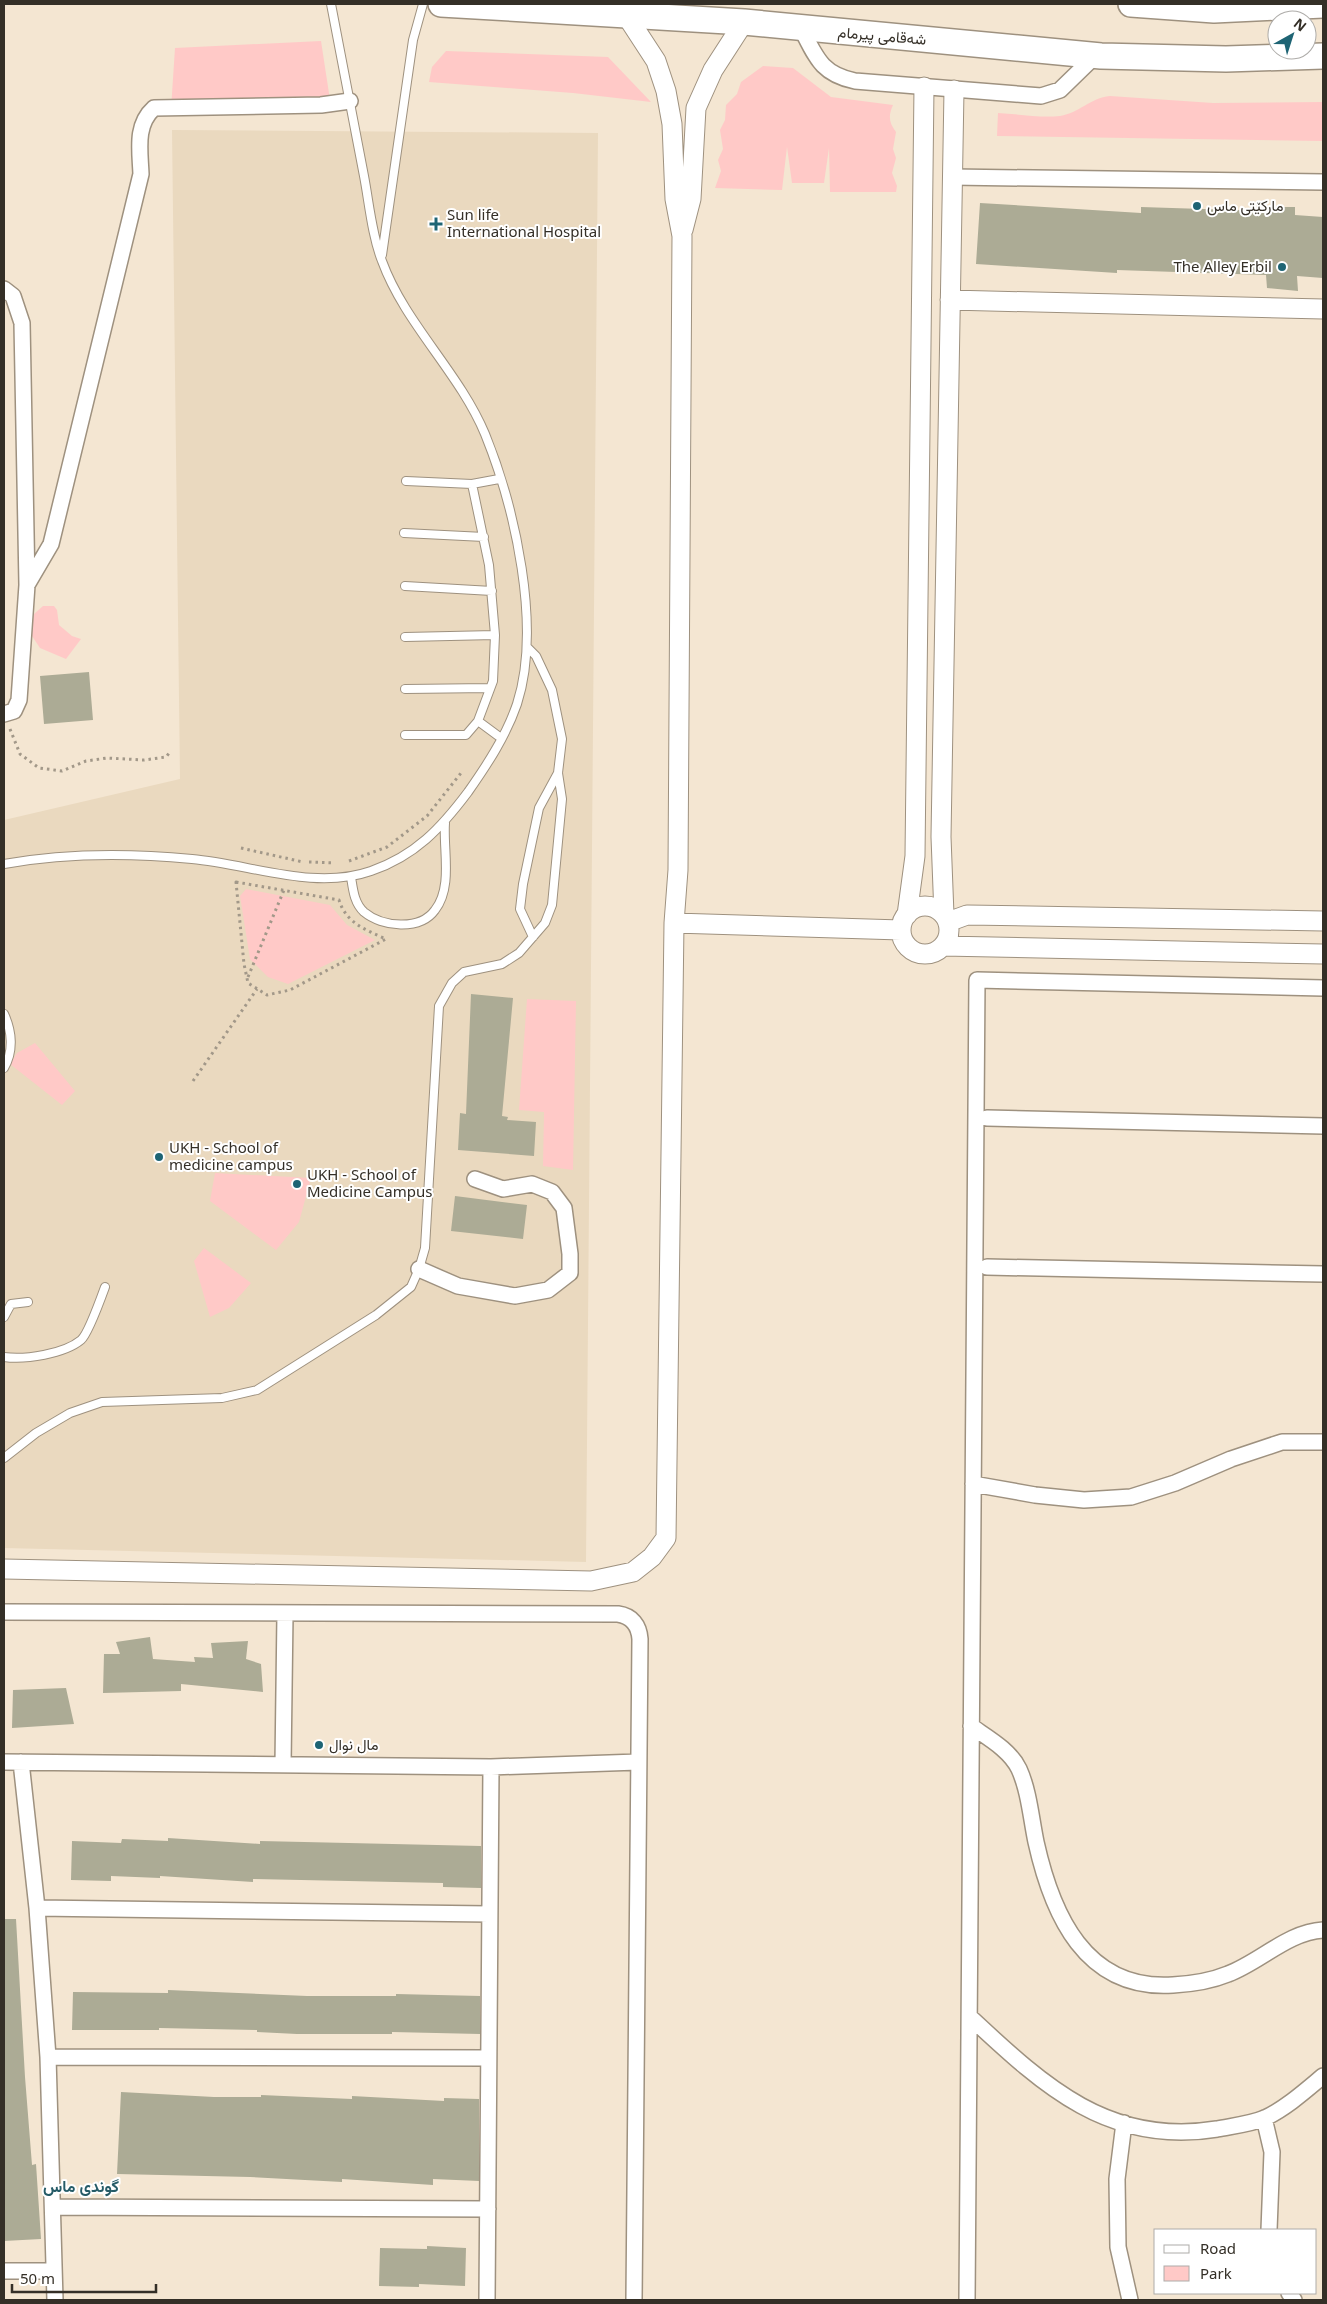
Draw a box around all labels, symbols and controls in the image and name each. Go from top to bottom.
north arrow [1267,10,1317,60]
text: N [1290,14,1311,35]
street label: شەقامی پیرمام [837,21,927,50]
place label: مارکێتی ماس [1207,195,1283,216]
marker: مارکێتی ماس [1191,200,1203,212]
place label: Sun life International Hospital [447,204,601,241]
marker: Sun life International Hospital [429,217,443,231]
place label: The Alley Erbil [1173,256,1272,276]
marker: The Alley Erbil [1276,261,1288,273]
place label: UKH - School of medicine campus [169,1137,293,1174]
marker: UKH - School of medicine campus [153,1151,165,1163]
place label: UKH - School of Medicine Campus [307,1164,432,1201]
marker: UKH - School of Medicine Campus [291,1178,303,1190]
place label: مال نوال [329,1734,378,1754]
marker: مال نوال [313,1739,325,1751]
district label: گوندی ماس [43,2175,119,2197]
legend [1154,2229,1317,2294]
text: Road [1200,2238,1236,2258]
scale bar [12,2262,156,2294]
text: Park [1200,2263,1232,2283]
text: 50 m [20,2268,55,2288]

